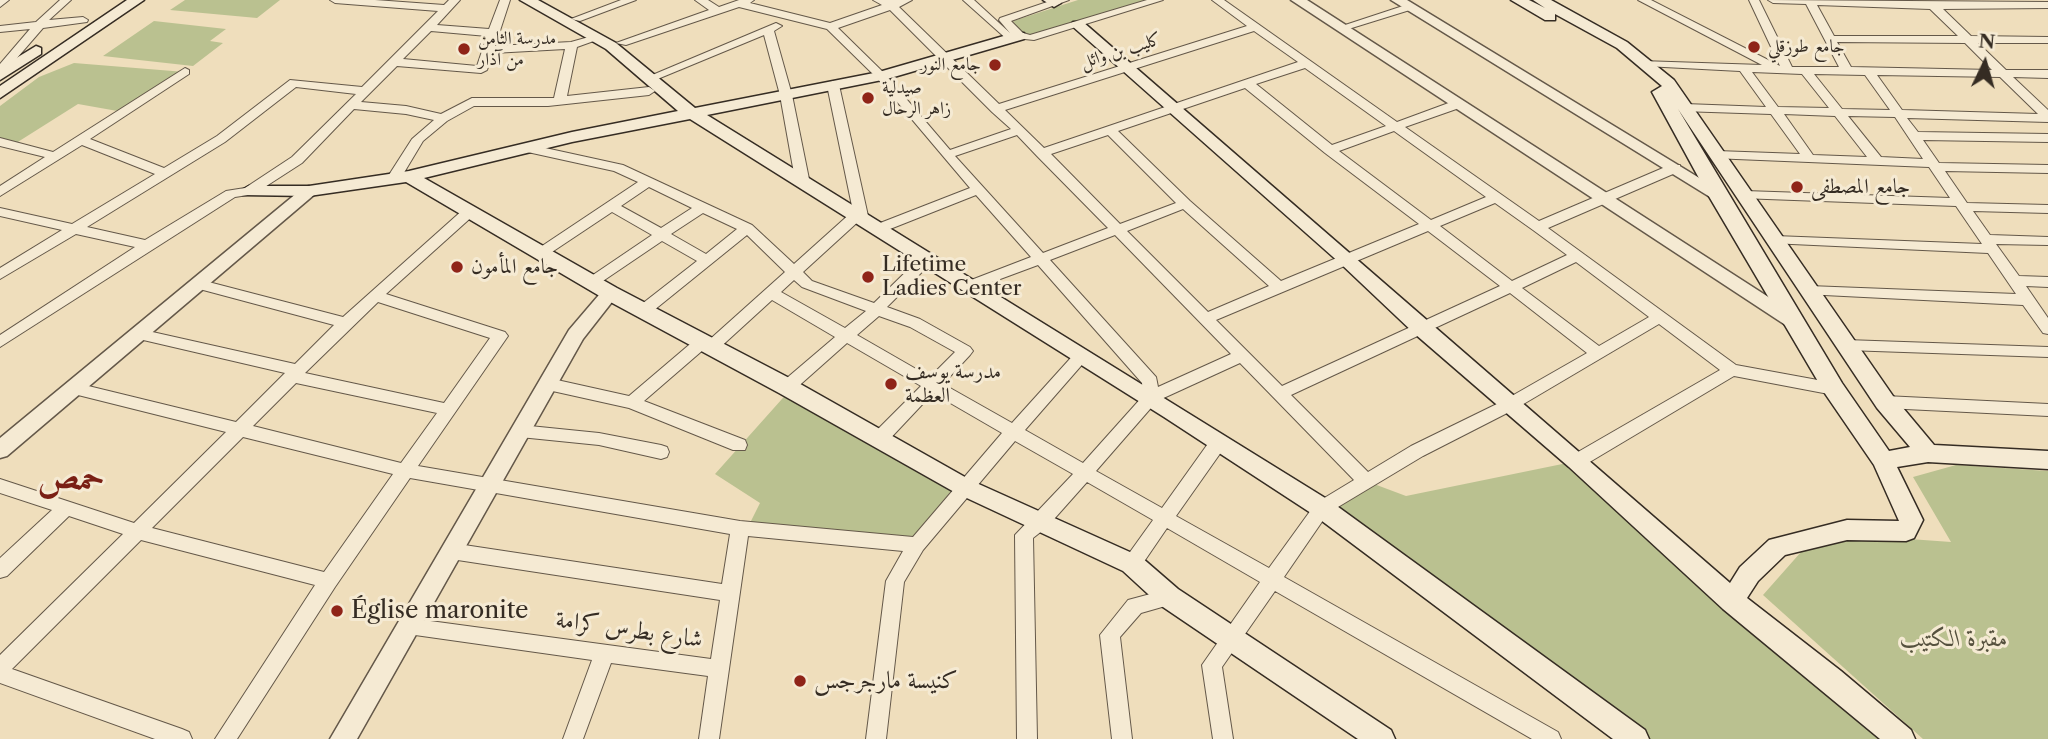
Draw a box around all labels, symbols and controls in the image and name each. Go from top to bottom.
place label: مدرسة الثامن من آذار [478,28,556,70]
street label: كليب بن وائل [1078,28,1164,74]
north arrow [1950,28,2020,98]
text: N [1978,29,1996,54]
place label: جامع طوزقلي [1768,36,1845,58]
marker: جامع طوزقلي [1746,39,1762,55]
marker: مدرسة الثامن من آذار [456,41,472,57]
place label: جامع النور [920,54,981,76]
marker: جامع النور [987,57,1003,73]
place label: صيدلية زاهر الرحال [882,77,951,119]
marker: صيدلية زاهر الرحال [860,90,876,106]
place label: جامع المصطفى [1811,174,1910,200]
marker: جامع المصطفى [1789,179,1805,195]
place label: Lifetime Ladies Center [882,252,1022,302]
place label: جامع المأمون [471,254,558,280]
marker: جامع المأمون [449,259,465,275]
marker: Lifetime Ladies Center [860,269,876,285]
place label: مدرسة يوسف العظمة [905,359,1001,409]
marker: مدرسة يوسف العظمة [883,376,899,392]
district label: حمص [38,458,104,500]
place label: Église maronite [351,597,529,625]
marker: Église maronite [329,603,345,619]
street label: شارع بطرس كرامة [554,605,704,655]
park label: مقبرة الكتيب [1900,625,2008,653]
place label: كنيسة مارجرجس [814,667,958,695]
marker: كنيسة مارجرجس [792,673,808,689]

